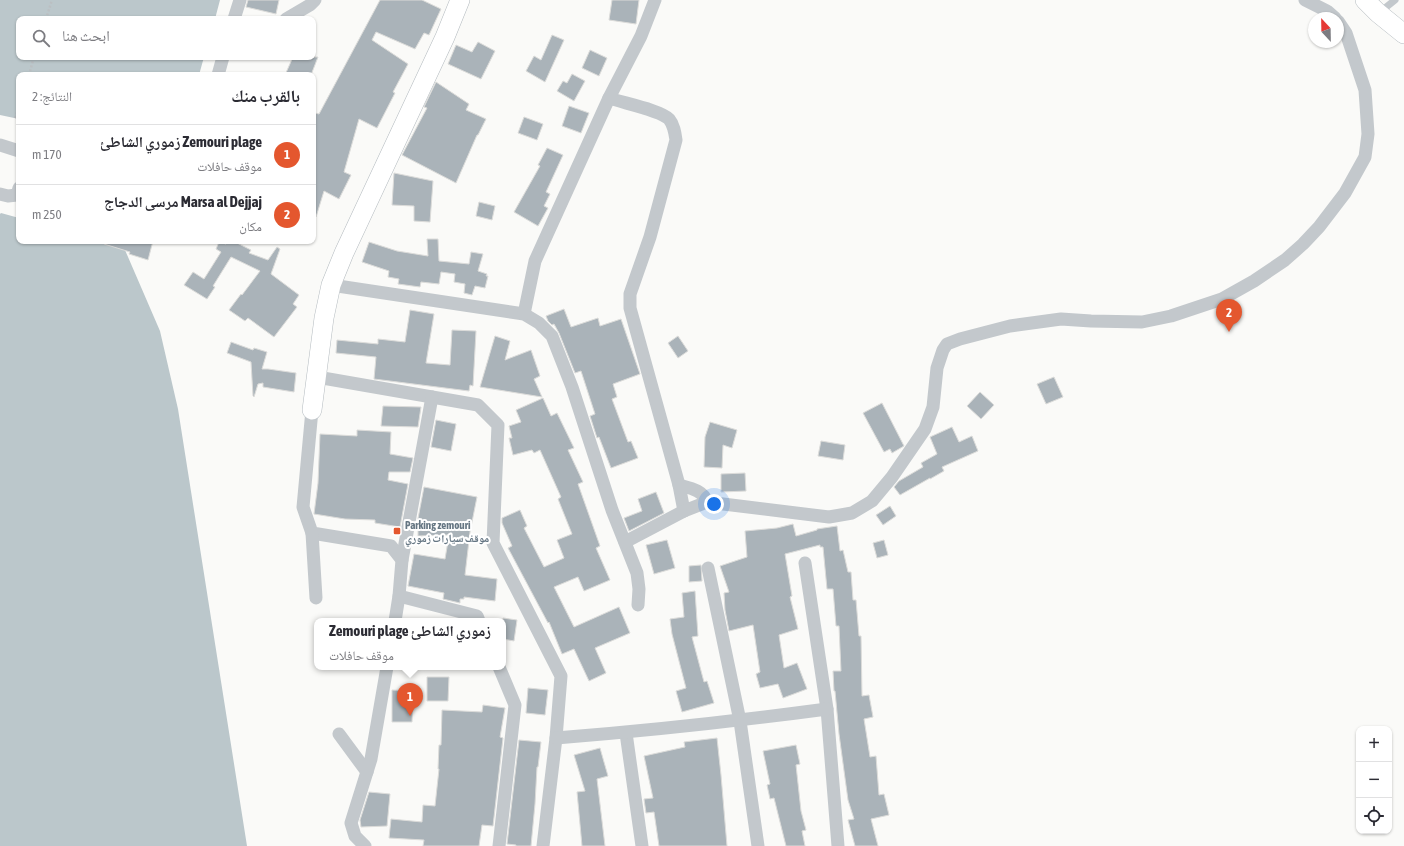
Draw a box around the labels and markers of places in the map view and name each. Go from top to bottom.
pin: 2 [1216,299,1242,332]
place label: Parking zemouri موقف سيارات زموري [405,519,489,547]
marker: Parking zemouri موقف سيارات زموري [392,526,402,536]
pin: 1 [397,683,423,716]

